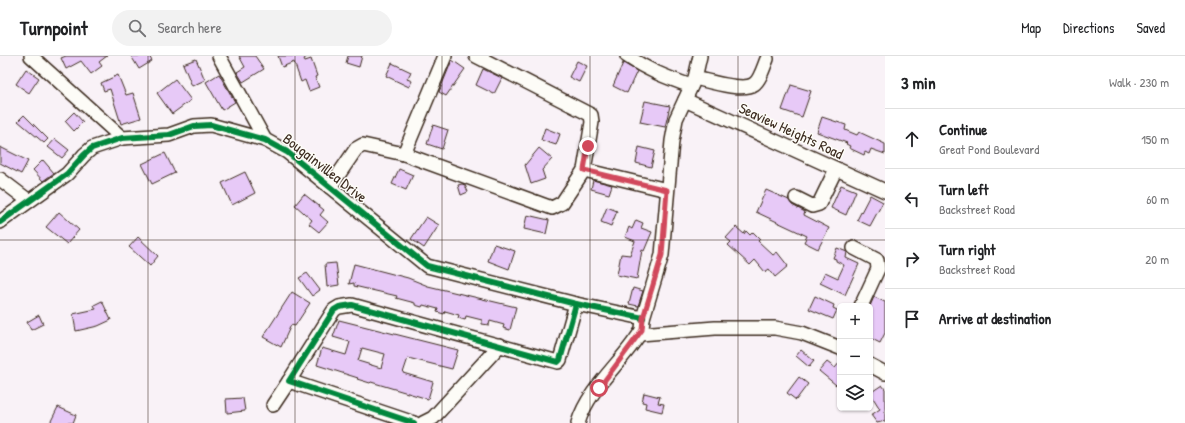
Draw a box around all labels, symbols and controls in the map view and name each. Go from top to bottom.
search box [112,10,392,46]
text: Turnpoint [20,15,88,41]
icon: search [126,17,148,39]
text: Search here [158,17,222,38]
text: Map [1021,18,1041,37]
text: Directions [1063,18,1114,37]
text: Saved [1136,18,1165,37]
text: 3 min [901,71,936,94]
text: Walk · 230 m [1109,73,1169,91]
street label: Seaview Heights Road [736,97,847,164]
text: Continue [939,119,987,140]
street label: Bougainvillea Drive [279,128,372,207]
icon: ahead [901,128,923,150]
text: 150 m [1141,130,1169,148]
route end [579,137,597,155]
text: Great Pond Boulevard [939,140,1039,158]
text: Turn left [939,179,989,200]
icon: left [901,188,923,210]
text: 60 m [1146,190,1169,208]
text: Backstreet Road [939,200,1015,218]
text: Turn right [939,239,995,260]
icon: right [901,248,923,270]
text: 20 m [1145,250,1169,268]
text: Backstreet Road [939,260,1015,278]
map controls [837,303,873,411]
button: + [837,303,873,339]
icon: arrive [901,308,923,330]
text: Arrive at destination [939,308,1051,329]
button: − [837,339,873,375]
button: layers [837,375,873,411]
route start [590,379,608,397]

